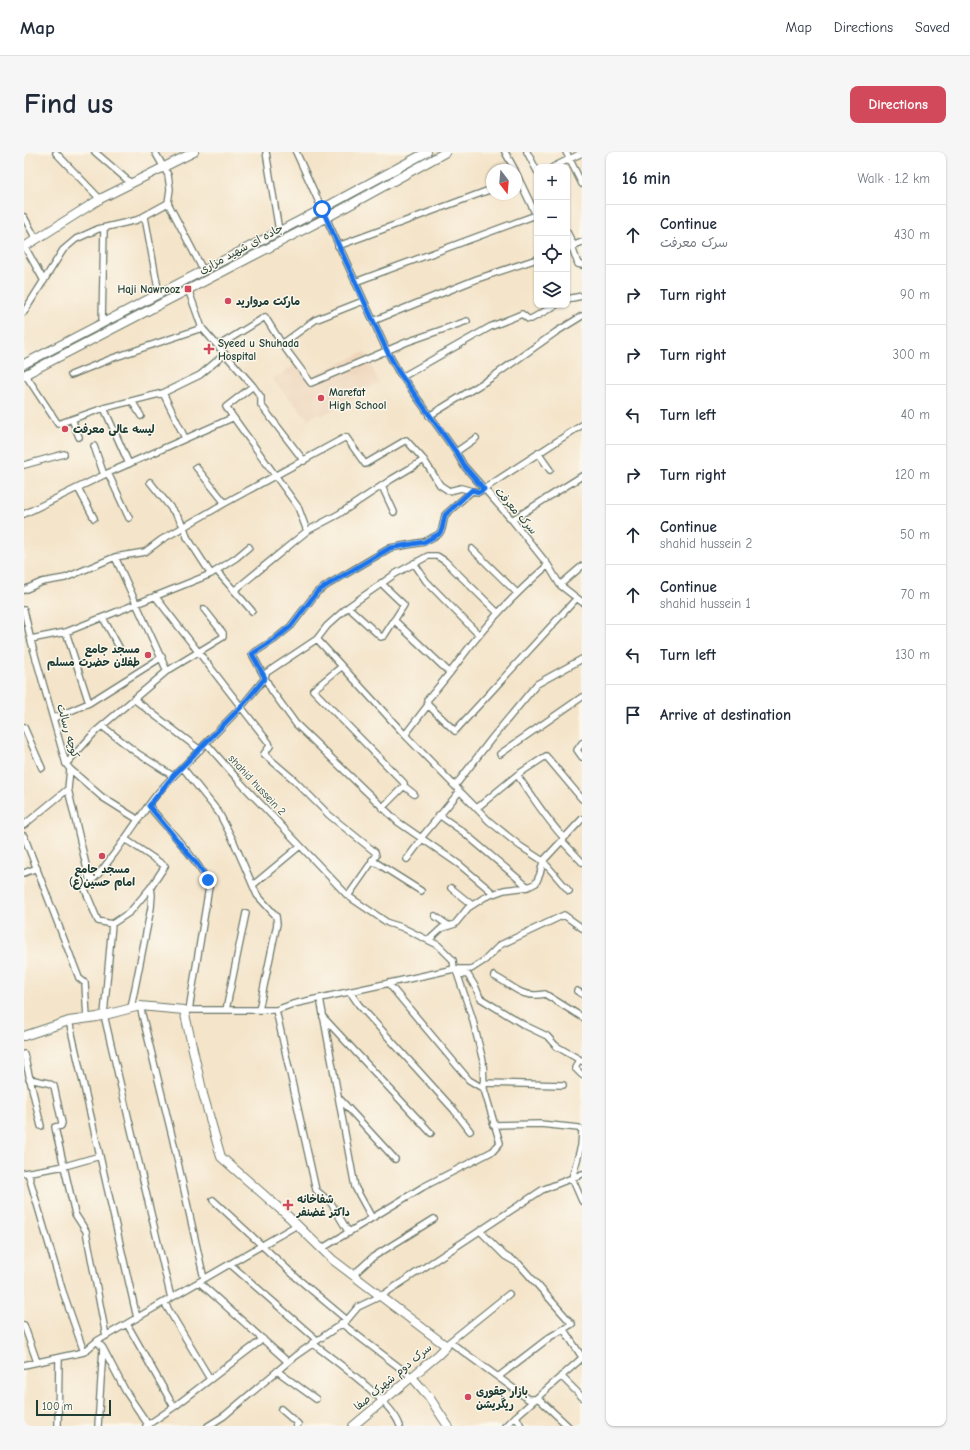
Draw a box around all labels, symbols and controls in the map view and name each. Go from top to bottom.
text: Map [20,17,55,39]
text: Map [785,19,812,36]
text: Directions [834,19,893,36]
text: Saved [915,19,950,36]
button: Directions [850,86,946,123]
text: Find us [24,88,113,120]
north arrow [486,164,522,200]
map controls [534,164,570,308]
button: + [534,164,570,200]
text: 16 min [622,169,671,188]
text: Walk · 1.2 km [857,171,930,186]
route start [313,200,331,218]
button: − [534,200,570,236]
text: Continue [660,215,717,233]
street label: جاده ای شهید مزاری [197,221,285,277]
icon: ahead [622,224,644,246]
text: 430 m [894,227,930,242]
text: سرک معرفت [660,235,728,250]
button: locate [534,236,570,272]
button: layers [534,272,570,308]
place label: Haji Nawrooz [117,283,180,296]
marker: Haji Nawrooz [183,284,193,294]
icon: right [622,284,644,306]
text: Turn right [660,286,726,304]
text: 90 m [900,287,930,302]
place label: مارکت مروارید [236,295,300,308]
marker: مارکت مروارید [223,296,233,306]
place label: Syeed u Shuhada Hospital [218,337,299,363]
marker: Syeed u Shuhada Hospital [203,343,215,355]
icon: right [622,344,644,366]
text: Turn right [660,346,726,364]
text: 300 m [892,347,930,362]
place label: Marefat High School [329,386,386,412]
marker: Marefat High School [316,393,326,403]
icon: left [622,404,644,426]
text: Turn left [660,406,716,424]
text: 40 m [901,407,930,422]
place label: لیسه عالی معرفت [73,423,154,437]
marker: لیسه عالی معرفت [60,424,70,434]
icon: right [622,464,644,486]
text: Turn right [660,466,726,484]
text: 120 m [895,467,930,482]
street label: سرک معرفت [492,485,540,537]
text: Continue [660,518,717,536]
icon: ahead [622,524,644,546]
text: 50 m [900,527,930,542]
text: shahid hussein 2 [660,536,752,551]
text: Continue [660,578,717,596]
icon: ahead [622,584,644,606]
text: 70 m [901,587,930,602]
text: shahid hussein 1 [660,596,751,611]
place label: مسجد جامع طفلان حضرت مسلم [47,643,140,671]
icon: left [622,644,644,666]
text: Turn left [660,646,716,664]
text: 130 m [895,647,930,662]
marker: مسجد جامع طفلان حضرت مسلم [143,650,153,660]
street label: کوچه رسالت [53,702,82,760]
icon: arrive [622,704,644,726]
text: Arrive at destination [660,706,791,724]
street label: shahid hussein 2 [226,752,289,818]
marker: مسجد جامع امام حسین(ع) [97,851,107,861]
place label: مسجد جامع امام حسین(ع) [69,863,135,891]
route end [199,871,217,889]
place label: شفاخانه داکتر غضنفر [296,1193,350,1219]
marker: شفاخانه داکتر غضنفر [282,1199,294,1211]
street label: سرک دوم شهرک صفا [352,1341,436,1415]
place label: بازار چقوری ریگریشن [476,1385,528,1411]
marker: بازار چقوری ریگریشن [463,1392,473,1402]
scale bar [36,1398,111,1417]
text: 100 m [42,1400,73,1413]

